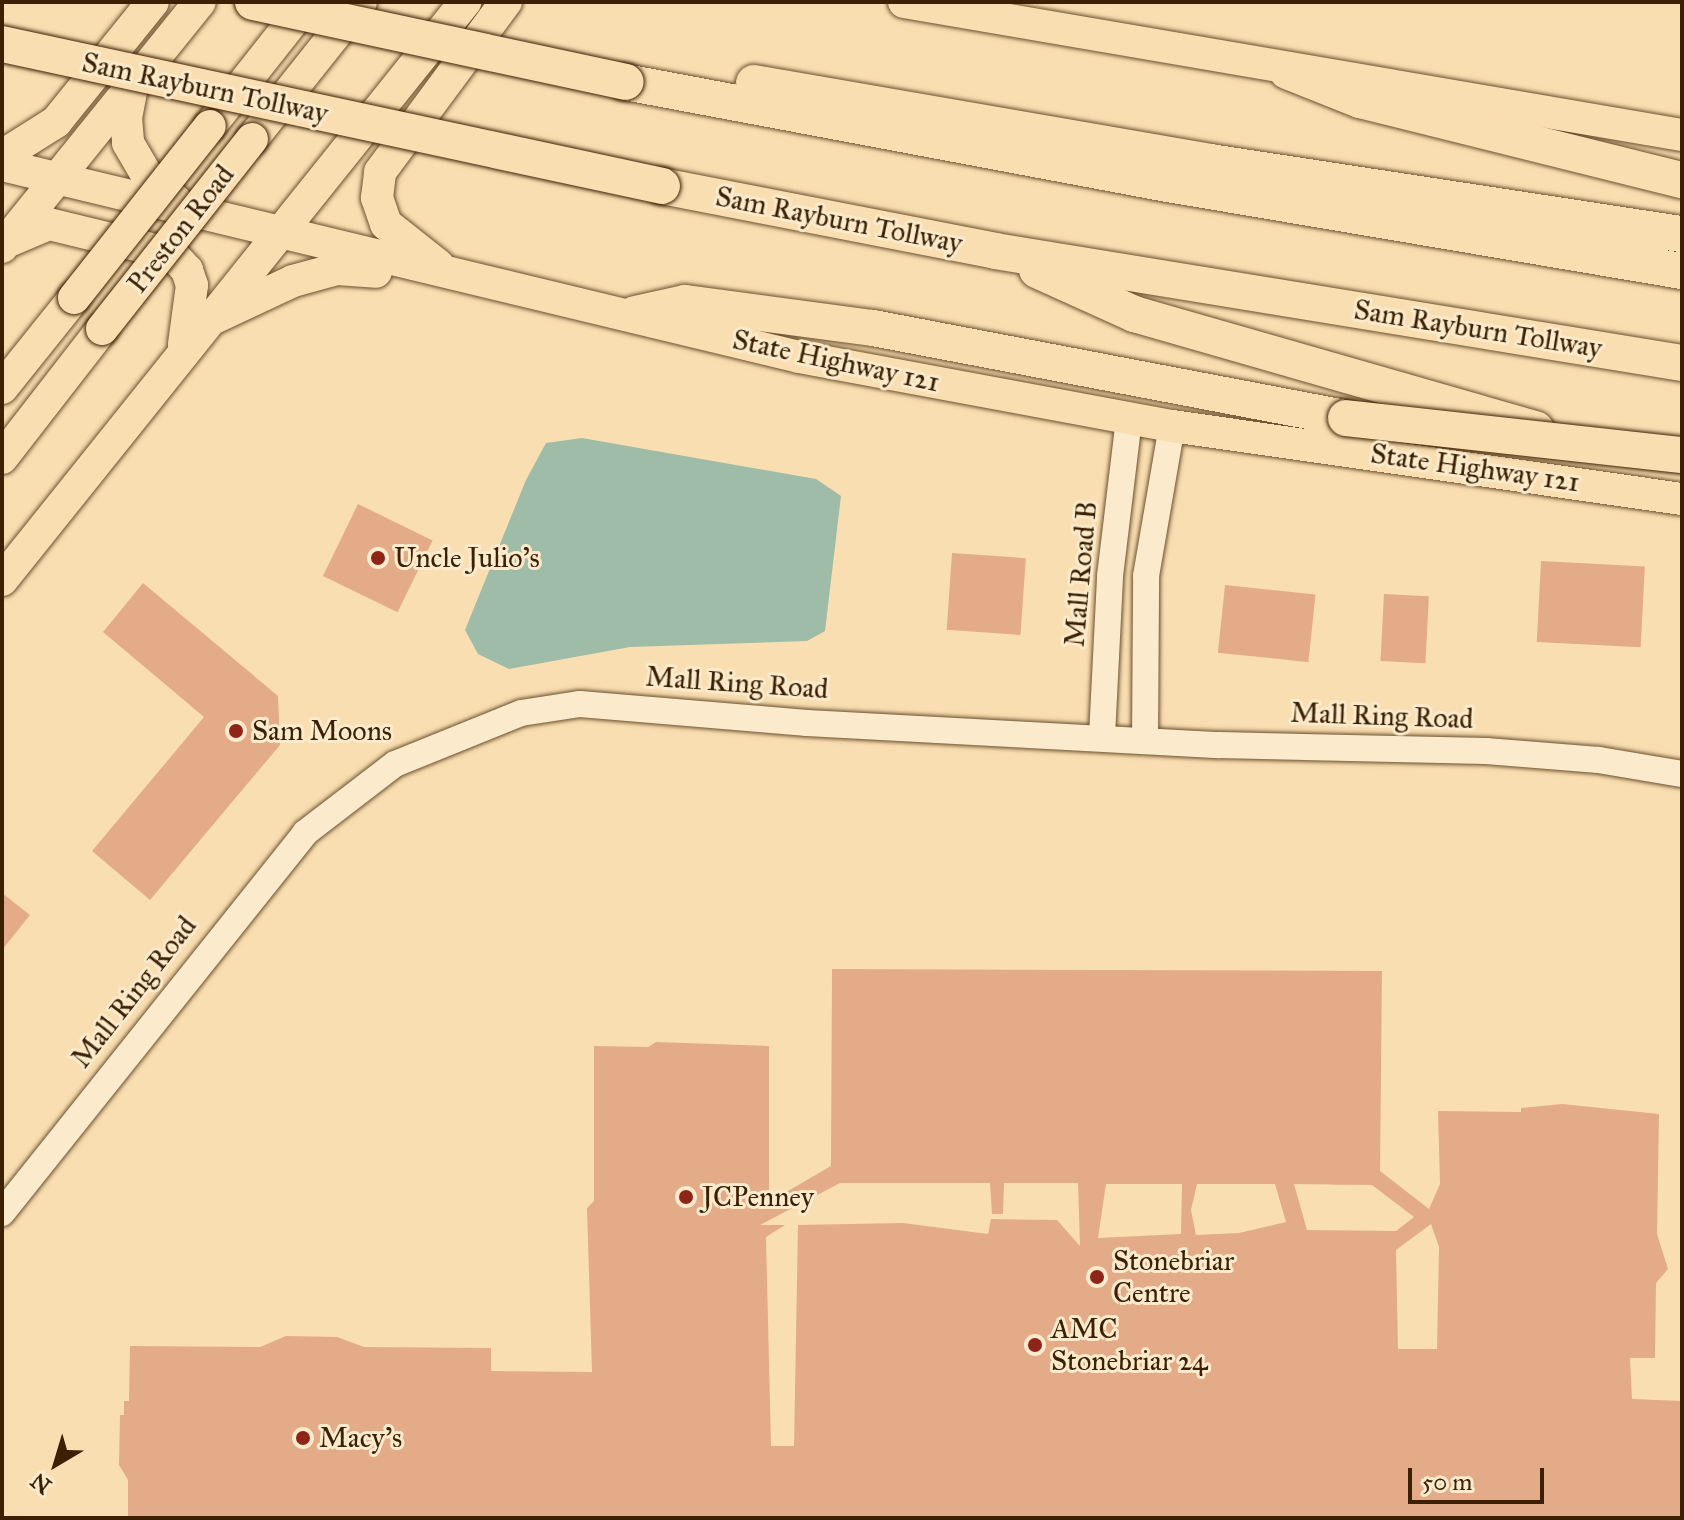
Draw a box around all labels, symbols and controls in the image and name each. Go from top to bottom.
street label: Sam Rayburn Tollway [79,46,331,130]
street label: Preston Road [121,158,241,300]
street label: Sam Rayburn Tollway [713,180,965,260]
street label: Sam Rayburn Tollway [1352,293,1604,365]
street label: State Highway 121 [730,323,942,399]
street label: State Highway 121 [1368,437,1582,499]
street label: Mall Road B [1058,500,1104,648]
place label: Uncle Julio's [394,541,540,575]
marker: Uncle Julio's [369,549,387,567]
street label: Mall Ring Road [644,660,830,706]
street label: Mall Ring Road [1290,696,1474,736]
place label: Sam Moons [252,714,392,748]
marker: Sam Moons [227,722,245,740]
street label: Mall Ring Road [64,909,204,1075]
place label: JCPenney [702,1180,814,1214]
marker: JCPenney [677,1188,695,1206]
place label: Stonebriar Centre [1113,1244,1234,1310]
marker: Stonebriar Centre [1088,1268,1106,1286]
place label: AMC Stonebriar 24 [1051,1312,1208,1378]
marker: AMC Stonebriar 24 [1026,1336,1044,1354]
place label: Macy's [319,1421,402,1455]
north arrow [16,1424,96,1504]
marker: Macy's [294,1429,312,1447]
scale bar [1412,1452,1548,1502]
text: N [25,1467,57,1500]
text: 50 m [1422,1467,1472,1497]

